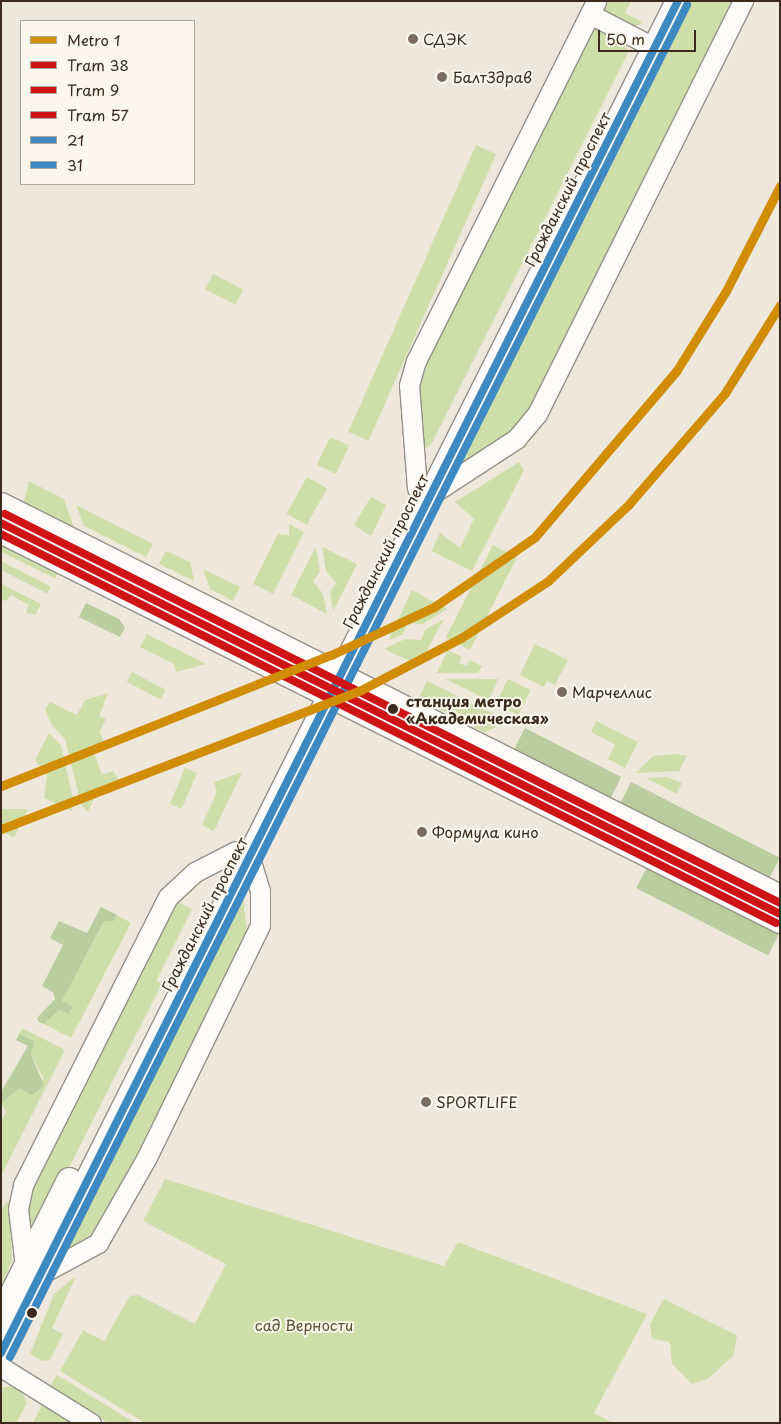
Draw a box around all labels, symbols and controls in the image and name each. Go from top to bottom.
legend [20,20,195,185]
scale bar [601,20,698,52]
text: 50 m [606,27,645,50]
text: Metro 1 [67,28,121,51]
place label: СДЭК [423,30,467,48]
marker: СДЭК [407,33,419,45]
text: Tram 38 [67,53,129,76]
place label: БалтЗдрав [453,68,532,86]
marker: БалтЗдрав [435,70,449,84]
text: Tram 9 [67,78,120,101]
text: Tram 57 [67,103,129,126]
street label: Гражданский проспект [520,109,614,269]
text: 21 [67,128,84,151]
text: 31 [67,153,83,176]
street label: Гражданский проспект [338,471,432,631]
place label: Марчеллис [572,683,652,701]
marker: Марчеллис [556,686,568,698]
place label: станция метро «Академическая» [406,691,549,726]
marker: станция метро «Академическая» [384,700,402,718]
place label: Формула кино [432,823,539,841]
marker: Формула кино [416,826,428,838]
street label: Гражданский проспект [157,834,251,994]
place label: SPORTLIFE [436,1093,518,1111]
marker: SPORTLIFE [420,1096,432,1108]
unlabelled marker [27,1308,37,1318]
park label: сад Верности [255,1316,353,1334]

